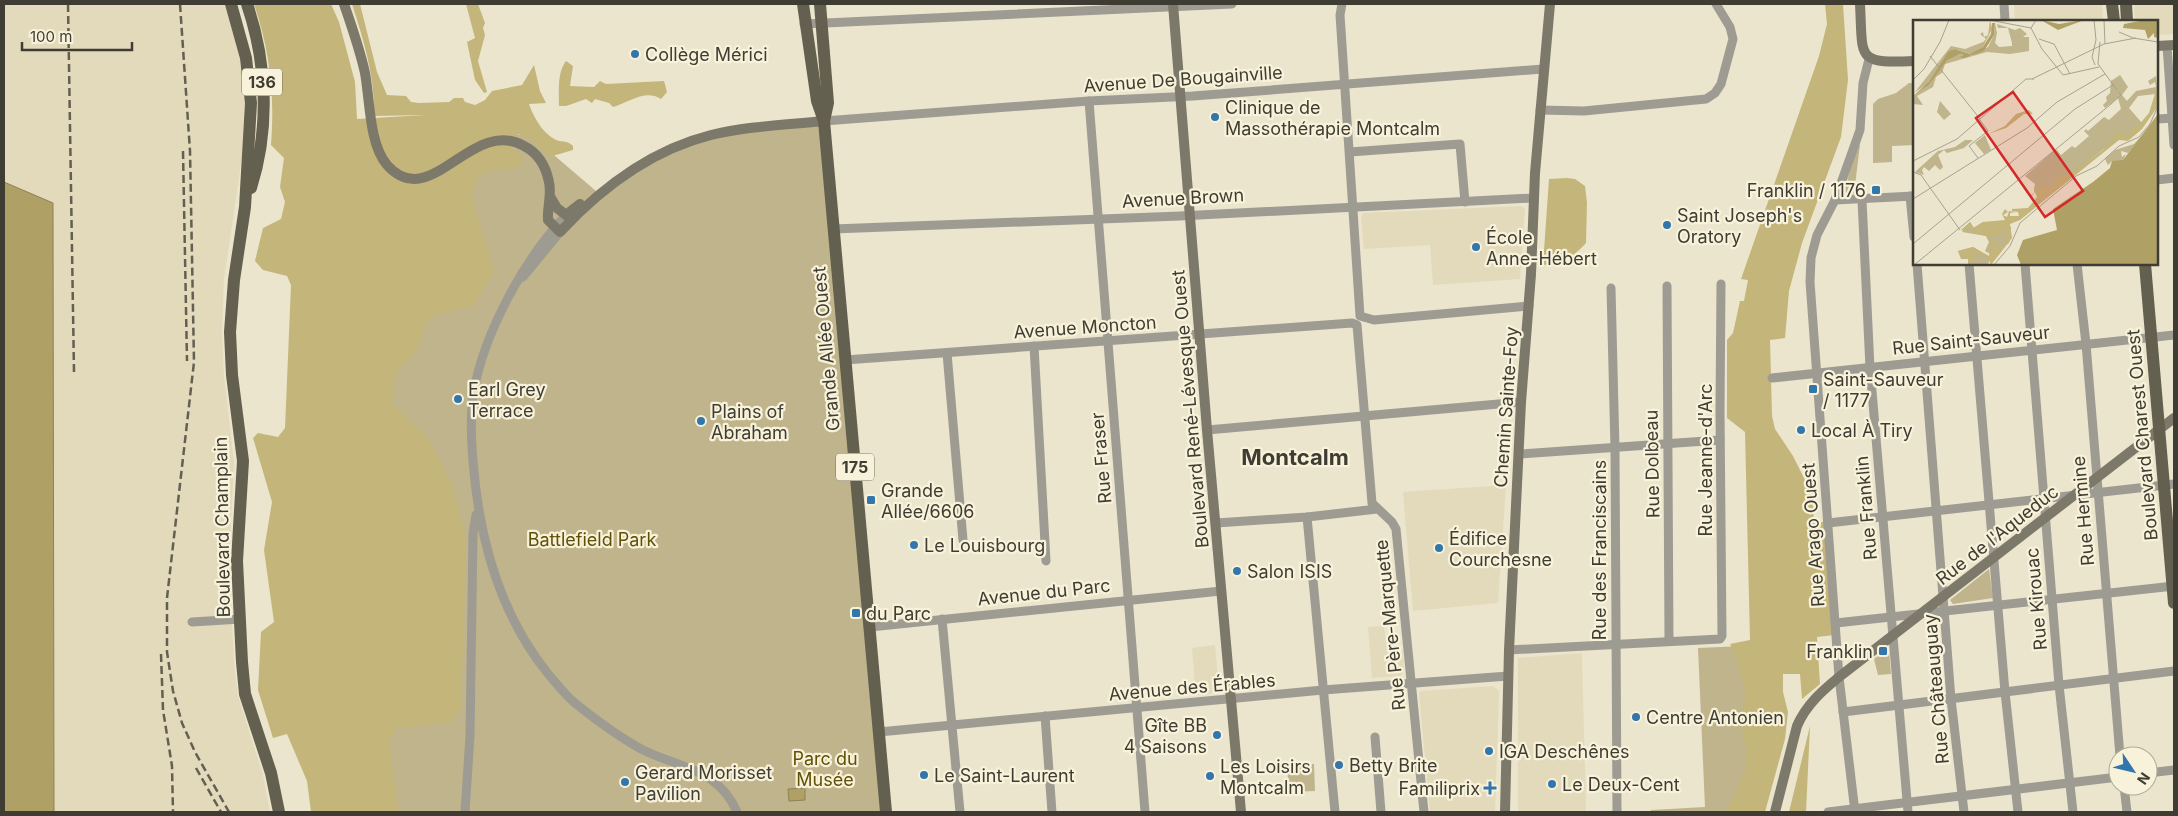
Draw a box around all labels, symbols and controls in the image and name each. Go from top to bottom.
scale bar [22,20,132,52]
inset map [1913,20,2158,265]
text: 100 m [30,27,72,46]
place label: Collège Mérici [645,44,768,65]
marker: Collège Mérici [629,48,641,60]
street label: Avenue De Bougainville [1083,62,1283,96]
road number: 136 [242,68,282,95]
place label: Clinique de Massothérapie Montcalm [1225,97,1440,139]
marker: Clinique de Massothérapie Montcalm [1209,111,1221,123]
place label: Franklin / 1176 [1747,180,1866,201]
street label: Avenue Brown [1121,184,1245,212]
marker: Franklin / 1176 [1870,184,1882,196]
place label: Saint Joseph's Oratory [1677,205,1802,247]
marker: Saint Joseph's Oratory [1661,219,1673,231]
place label: École Anne-Hébert [1486,226,1597,269]
marker: École Anne-Hébert [1470,241,1482,253]
street label: Grande Allée Ouest [808,266,844,432]
street label: Boulevard René-Lévesque Ouest [1167,269,1213,549]
street label: Avenue Moncton [1013,312,1157,342]
street label: Rue Saint-Sauveur [1891,321,2051,359]
street label: Chemin Sainte-Foy [1490,326,1522,488]
street label: Boulevard Charest Ouest [2122,328,2162,542]
place label: Saint-Sauveur / 1177 [1823,369,1944,411]
place label: Earl Grey Terrace [468,379,546,421]
street label: Rue Jeanne-d'Arc [1695,383,1716,537]
marker: Saint-Sauveur / 1177 [1807,383,1819,395]
marker: Earl Grey Terrace [452,393,464,405]
place label: Plains of Abraham [711,401,788,443]
street label: Rue Dolbeau [1641,410,1663,518]
street label: Rue Fraser [1087,411,1115,505]
marker: Plains of Abraham [695,415,707,427]
place label: Local À Tiry [1811,419,1913,441]
marker: Local À Tiry [1795,424,1807,436]
street label: Boulevard Champlain [210,437,234,617]
district label: Montcalm [1241,444,1349,470]
road number: 175 [836,454,874,481]
street label: Rue Franklin [1851,455,1881,561]
street label: Rue Hermine [2068,455,2098,567]
street label: Rue des Franciscains [1589,460,1610,640]
street label: Rue Arago Ouest [1797,462,1829,608]
place label: Grande Allée/6606 [881,480,974,522]
street label: Rue de l'Aqueduc [1932,481,2062,589]
marker: Grande Allée/6606 [865,494,877,506]
place label: Édifice Courchesne [1449,527,1552,570]
park label: Battlefield Park [528,529,656,550]
place label: Le Louisbourg [924,535,1045,556]
marker: Le Louisbourg [908,539,920,551]
street label: Rue Père-Marquette [1371,539,1409,711]
marker: Édifice Courchesne [1433,542,1445,554]
street label: Rue Kirouac [2021,547,2051,651]
place label: Salon ISIS [1247,561,1332,582]
marker: Salon ISIS [1231,565,1243,577]
street label: Avenue du Parc [977,575,1111,609]
place label: du Parc [866,603,931,624]
marker: du Parc [850,607,862,619]
street label: Rue Châteauguay [1919,613,1953,765]
place label: Franklin [1806,641,1873,662]
marker: Franklin [1877,645,1889,657]
street label: Avenue des Érables [1108,668,1276,705]
place label: Centre Antonien [1646,707,1784,728]
marker: Centre Antonien [1630,711,1642,723]
place label: Gîte BB 4 Saisons [1124,715,1207,757]
marker: Gîte BB 4 Saisons [1211,729,1223,741]
place label: IGA Deschênes [1499,741,1629,762]
marker: IGA Deschênes [1483,745,1495,757]
north arrow [2108,746,2158,796]
park label: Parc du Musée [792,748,858,790]
place label: Betty Brite [1349,755,1438,776]
place label: Les Loisirs Montcalm [1220,756,1311,798]
marker: Betty Brite [1333,759,1345,771]
place label: Gerard Morisset Pavilion [635,762,772,804]
place label: Le Saint-Laurent [934,765,1075,786]
marker: Le Saint-Laurent [918,769,930,781]
text: N [2134,769,2154,788]
marker: Les Loisirs Montcalm [1204,770,1216,782]
place label: Le Deux-Cent [1562,774,1680,795]
marker: Gerard Morisset Pavilion [619,776,631,788]
place label: Familiprix [1399,778,1480,799]
marker: Le Deux-Cent [1546,778,1558,790]
marker: Familiprix [1484,782,1496,794]

